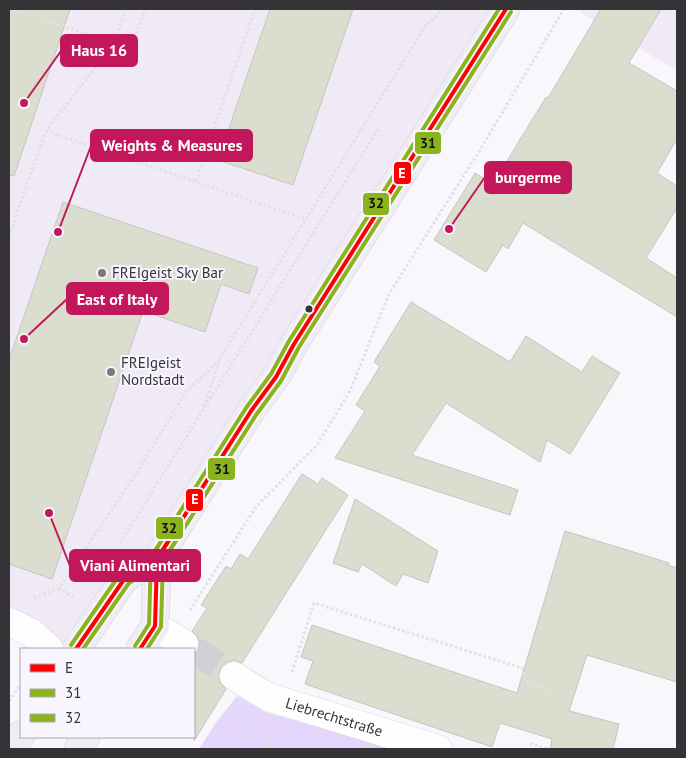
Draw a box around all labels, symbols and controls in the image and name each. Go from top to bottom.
callout: Haus 16 [61,35,137,66]
text: Haus 16 [71,40,127,60]
callout: Weights & Measures [91,130,252,161]
line badge: 31 [414,131,442,155]
text: 31 [420,134,436,152]
text: Weights & Measures [102,135,243,155]
line badge: E [393,161,412,185]
callout: burgerme [485,162,571,193]
text: E [398,164,406,182]
text: burgerme [495,167,561,187]
line badge: 32 [362,192,390,216]
text: 32 [368,194,384,212]
place label: FREIgeist Sky Bar [112,263,223,282]
marker: FREIgeist Sky Bar [96,267,108,279]
callout: East of Italy [67,283,168,314]
text: East of Italy [77,289,158,309]
unlabelled marker [304,304,314,314]
place label: FREIgeist Nordstadt [121,353,184,389]
marker: FREIgeist Nordstadt [105,366,117,378]
line badge: 31 [207,457,236,481]
text: 31 [214,460,230,478]
line badge: E [185,488,204,512]
text: E [191,490,199,508]
line badge: 32 [155,516,184,540]
text: 32 [161,519,177,537]
callout: Viani Alimentari [70,550,200,581]
text: Viani Alimentari [79,555,190,575]
legend [20,648,195,738]
text: E [65,658,73,677]
text: 31 [65,683,81,702]
street label: Liebrechtstraße [283,693,385,741]
text: 32 [65,708,81,727]

